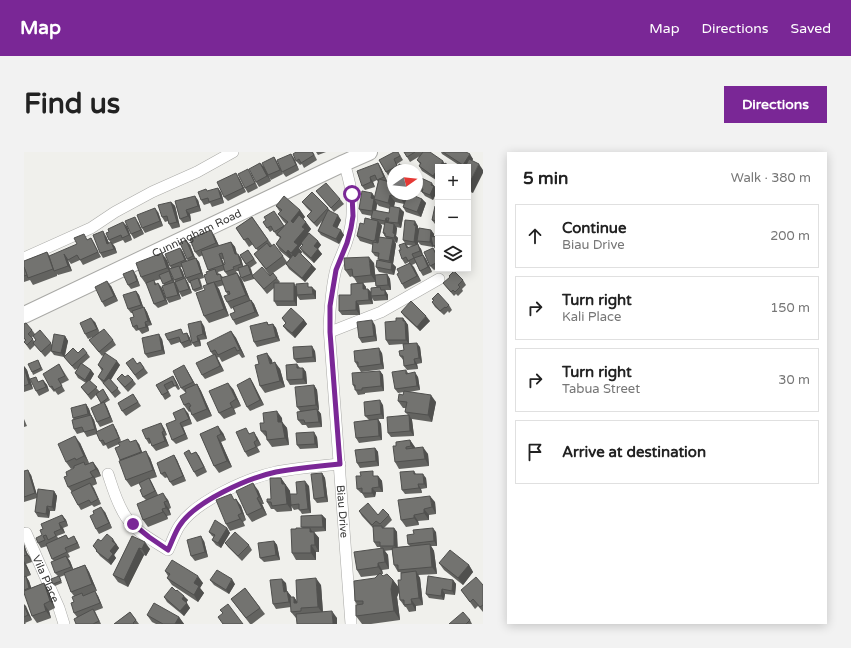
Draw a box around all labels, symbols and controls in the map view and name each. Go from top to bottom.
text: Map [20,17,61,39]
text: Map [649,20,680,37]
text: Directions [702,20,769,37]
text: Saved [791,20,831,37]
button: Directions [724,86,827,123]
text: Find us [24,87,120,121]
north arrow [387,164,423,200]
map controls [435,164,471,272]
button: + [435,164,471,200]
text: 5 min [523,168,568,189]
text: Walk · 380 m [731,170,811,186]
route start [343,185,361,203]
button: − [435,200,471,236]
street label: Cunningham Road [150,206,243,260]
text: Continue [562,219,626,237]
icon: ahead [524,225,546,247]
text: 200 m [770,228,810,244]
button: layers [435,236,471,272]
text: Biau Drive [562,237,625,253]
text: Turn right [562,291,632,309]
icon: right [524,297,546,319]
text: 150 m [770,300,810,316]
text: Kali Place [562,309,621,325]
text: Turn right [562,363,632,381]
icon: right [524,369,546,391]
text: 30 m [778,372,810,388]
text: Tabua Street [562,381,640,397]
icon: arrive [524,441,546,463]
text: Arrive at destination [562,443,706,461]
street label: Biau Drive [334,484,351,538]
route end [124,515,142,533]
street label: Vila Place [30,553,62,604]

